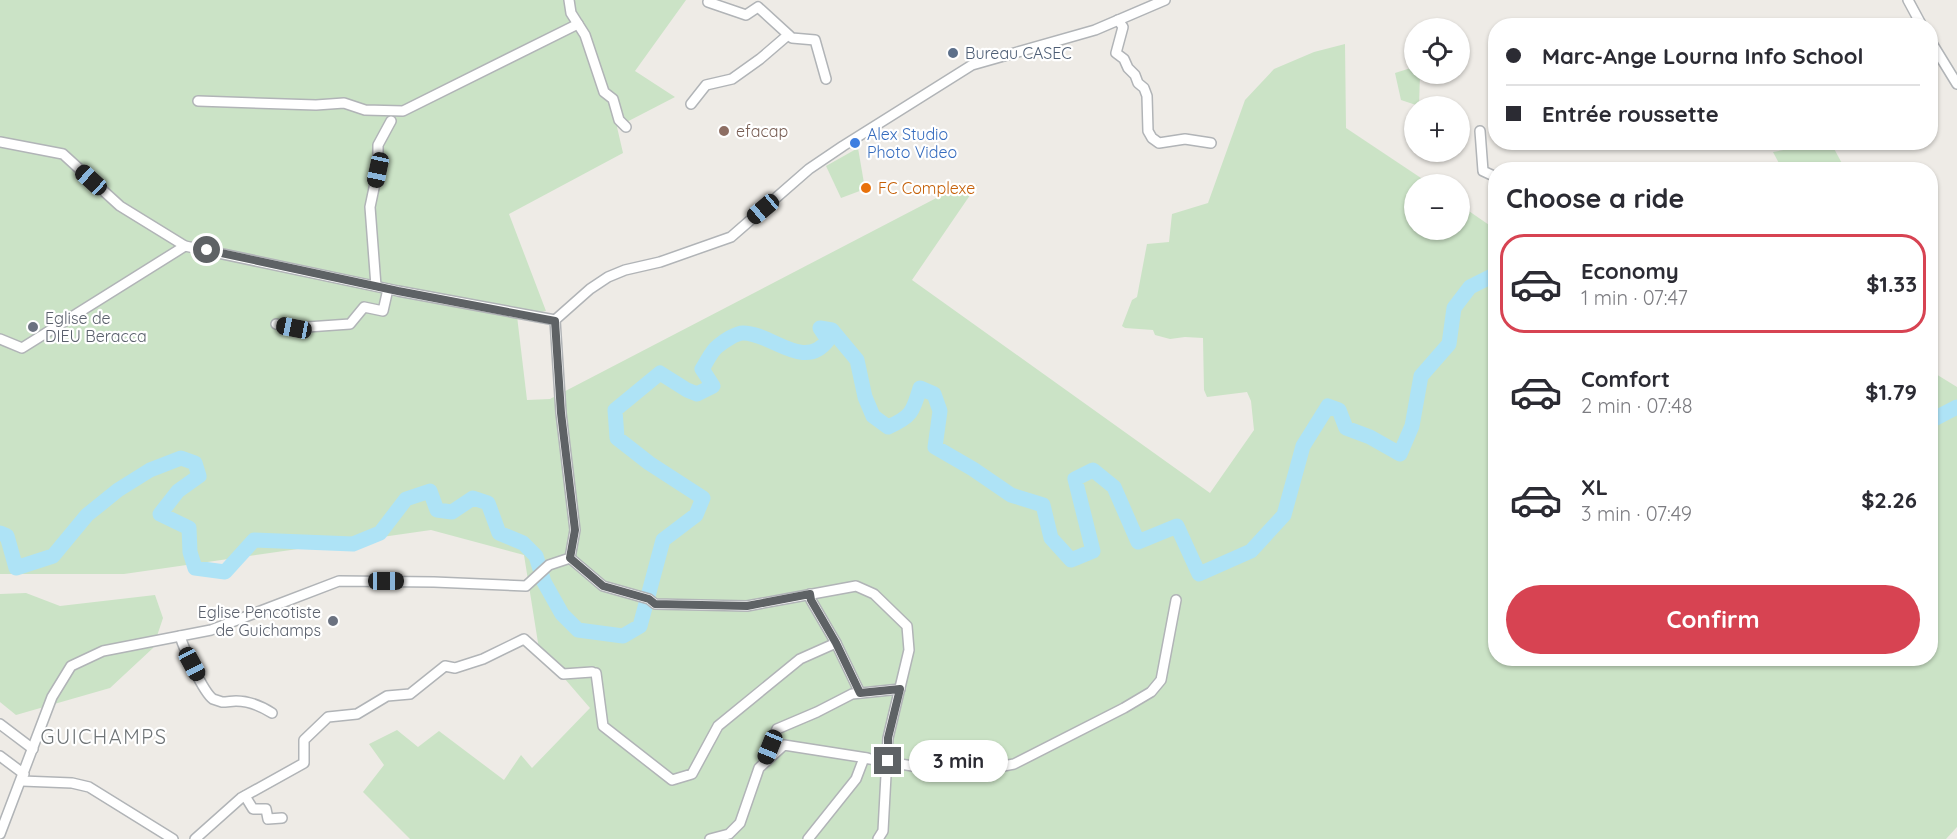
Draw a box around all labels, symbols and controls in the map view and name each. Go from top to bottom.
map controls [1404,18,1470,240]
button: locate [1404,18,1470,84]
text: Marc-Ange Lourna Info School [1542,42,1863,70]
place label: Bureau CASEC [965,43,1072,63]
marker: Bureau CASEC [946,46,960,60]
button: + [1404,96,1470,162]
text: Entrée roussette [1542,100,1719,128]
place label: efacap [736,121,788,141]
marker: efacap [717,124,731,138]
place label: Alex Studio Photo Video [867,124,957,162]
marker: Alex Studio Photo Video [848,136,862,150]
car [365,151,391,189]
car [72,161,110,199]
button: − [1404,174,1470,240]
place label: FC Complexe [878,178,975,198]
marker: FC Complexe [859,181,873,195]
text: Choose a ride [1506,181,1684,215]
car [743,191,783,227]
route start [193,236,220,263]
icon: car [1509,257,1563,311]
text: Economy [1581,257,1679,285]
text: $1.33 [1866,270,1917,298]
text: 1 min · 07:47 [1581,285,1688,310]
place label: Eglise de DIEU Beracca [45,308,147,346]
car [275,316,313,340]
marker: Eglise de DIEU Beracca [26,320,40,334]
icon: car [1509,365,1563,419]
text: Comfort [1581,365,1670,393]
text: $1.79 [1865,378,1917,406]
text: 2 min · 07:48 [1581,393,1693,418]
icon: car [1509,473,1563,527]
text: XL [1581,473,1608,501]
text: $2.26 [1861,486,1917,514]
text: 3 min · 07:49 [1581,501,1692,526]
car [368,572,404,590]
button: Confirm [1506,585,1920,654]
place label: Eglise Pencotiste de Guichamps [198,602,321,640]
marker: Eglise Pencotiste de Guichamps [326,614,340,628]
car [176,644,208,684]
district label: GUICHAMPS [41,724,167,749]
car [755,727,785,767]
callout: 3 min [909,740,1008,782]
route end [874,747,901,774]
text: 3 min [933,748,984,773]

